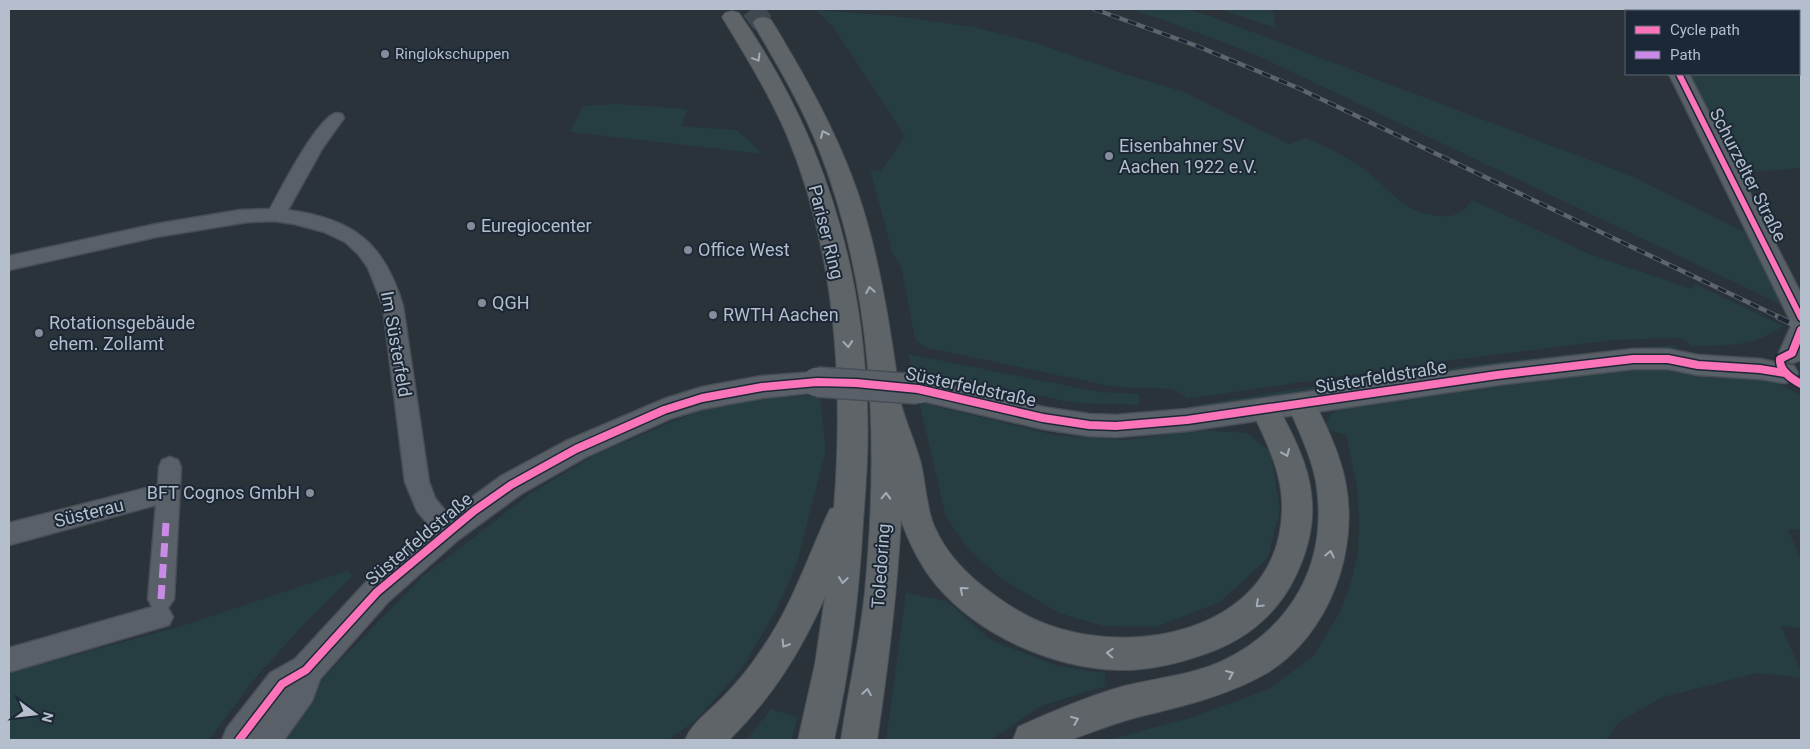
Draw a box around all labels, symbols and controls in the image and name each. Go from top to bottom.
legend [1625,10,1800,75]
text: Cycle path [1670,21,1740,39]
place label: Ringlokschuppen [395,45,510,63]
text: Path [1670,46,1701,64]
marker: Ringlokschuppen [379,48,391,60]
one-way arrow [751,53,761,62]
street label: Schurzelter Straße [1706,104,1791,245]
one-way arrow [819,130,830,139]
place label: Eisenbahner SV Aachen 1922 e.V. [1119,135,1257,177]
marker: Eisenbahner SV Aachen 1922 e.V. [1103,150,1115,162]
street label: Pariser Ring [805,183,848,281]
place label: Euregiocenter [481,215,592,236]
marker: Euregiocenter [465,220,477,232]
place label: Office West [698,239,790,260]
marker: Office West [682,244,694,256]
one-way arrow [866,285,876,294]
street label: Im Süsterfeld [377,289,416,398]
place label: QGH [492,292,530,313]
marker: QGH [476,297,488,309]
place label: RWTH Aachen [723,304,839,325]
marker: RWTH Aachen [707,309,719,321]
place label: Rotationsgebäude ehem. Zollamt [49,312,195,354]
marker: Rotationsgebäude ehem. Zollamt [33,327,45,339]
one-way arrow [842,340,853,348]
street label: Süsterfeldstraße [1314,356,1448,397]
street label: Süsterfeldstraße [904,362,1038,411]
one-way arrow [1279,448,1290,457]
place label: BFT Cognos GmbH [147,482,300,503]
marker: BFT Cognos GmbH [304,487,316,499]
street label: Süsterfeldstraße [361,488,476,589]
one-way arrow [881,492,891,500]
street label: Süsterau [52,494,126,531]
street label: Toledoring [867,523,894,609]
one-way arrow [1325,550,1335,558]
one-way arrow [838,576,849,584]
one-way arrow [960,587,969,596]
one-way arrow [1256,598,1265,607]
one-way arrow [781,639,791,648]
one-way arrow [1105,648,1113,659]
one-way arrow [1225,669,1234,680]
one-way arrow [861,688,871,697]
north arrow [10,689,60,739]
text: N [39,711,57,724]
one-way arrow [1070,715,1079,726]

